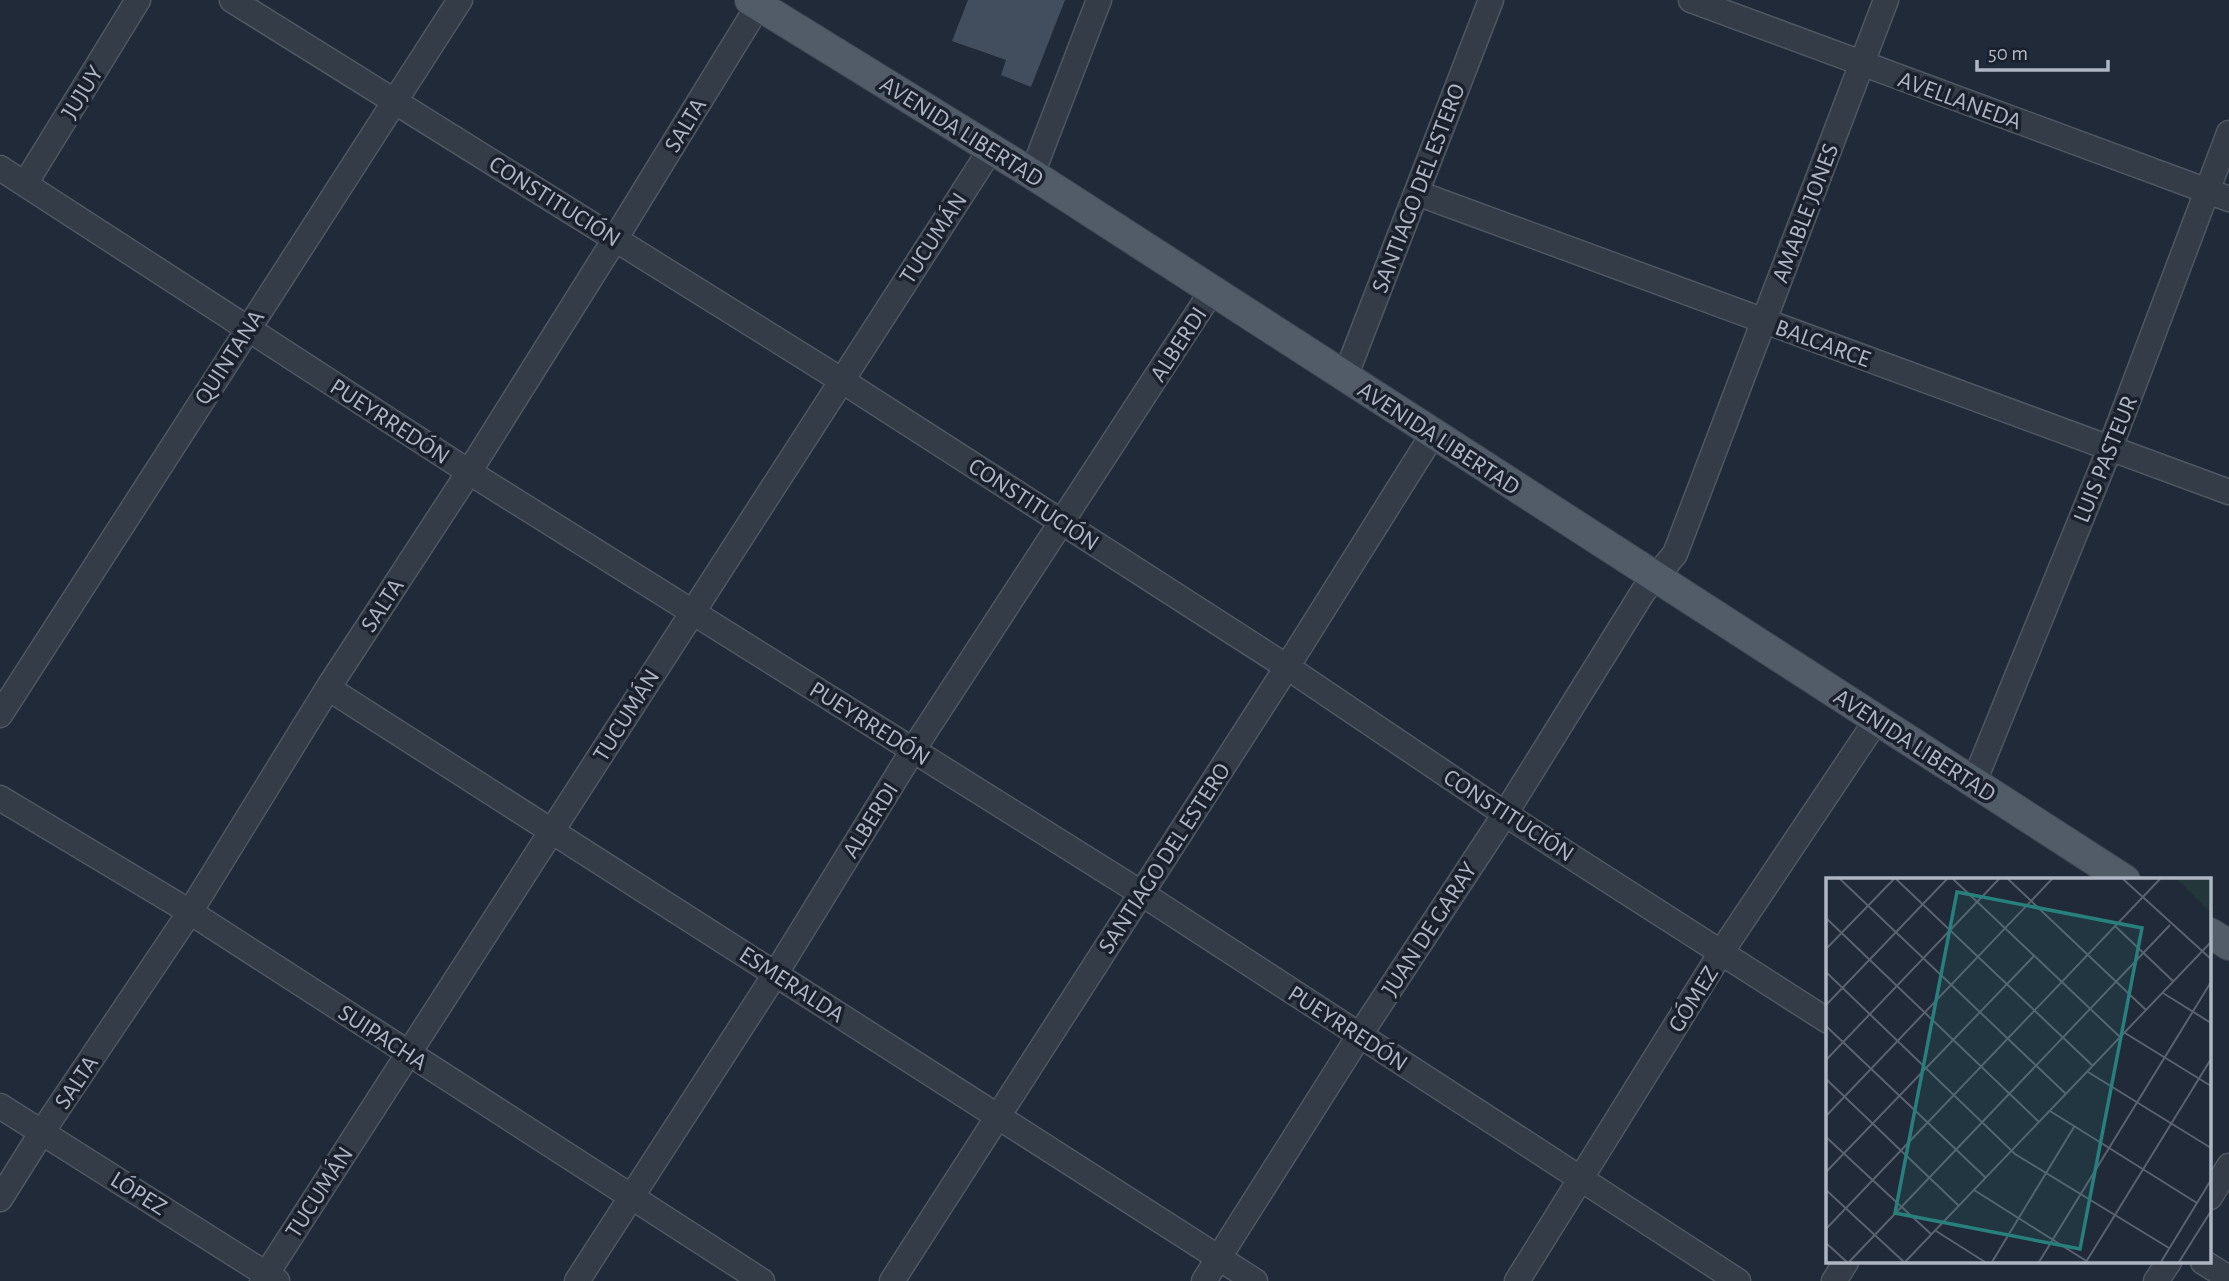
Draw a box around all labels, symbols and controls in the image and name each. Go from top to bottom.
scale bar [1977,28,2108,72]
text: 50 m [1988,43,2028,64]
street label: JUJUY [57,61,108,123]
street label: AVELLANEDA [1895,68,2025,134]
street label: AVENIDA LIBERTAD [876,72,1047,192]
street label: SANTIAGO DEL ESTERO [1368,81,1470,296]
street label: SALTA [661,94,711,157]
street label: AMABLE JONES [1768,141,1843,286]
street label: CONSTITUCIÓN [485,150,625,252]
street label: TUCUMÁN [894,188,972,288]
street label: ALBERDI [1146,303,1212,386]
street label: QUINTANA [191,306,269,409]
street label: BALCARCE [1772,316,1874,372]
street label: PUEYRREDÓN [325,373,455,469]
street label: AVENIDA LIBERTAD [1353,378,1524,500]
street label: LUIS PASTEUR [2070,393,2142,526]
street label: CONSTITUCIÓN [964,452,1104,556]
street label: SALTA [357,574,409,637]
street label: TUCUMÁN [588,664,664,766]
street label: PUEYRREDÓN [805,676,935,770]
street label: AVENIDA LIBERTAD [1829,685,2000,807]
street label: SANTIAGO DEL ESTERO [1094,759,1235,958]
street label: CONSTITUCIÓN [1439,763,1579,867]
street label: ALBERDI [839,779,903,862]
street label: JUAN DE GARAY [1378,858,1482,1001]
inset map [1826,878,2212,1264]
street label: ESMERALDA [735,942,848,1028]
street label: GÓMEZ [1663,961,1723,1037]
street label: PUEYRREDÓN [1283,980,1413,1076]
street label: SUIPACHA [334,1000,431,1075]
street label: SALTA [51,1052,103,1113]
street label: TUCUMÁN [280,1142,358,1242]
street label: LÓPEZ [106,1166,172,1220]

